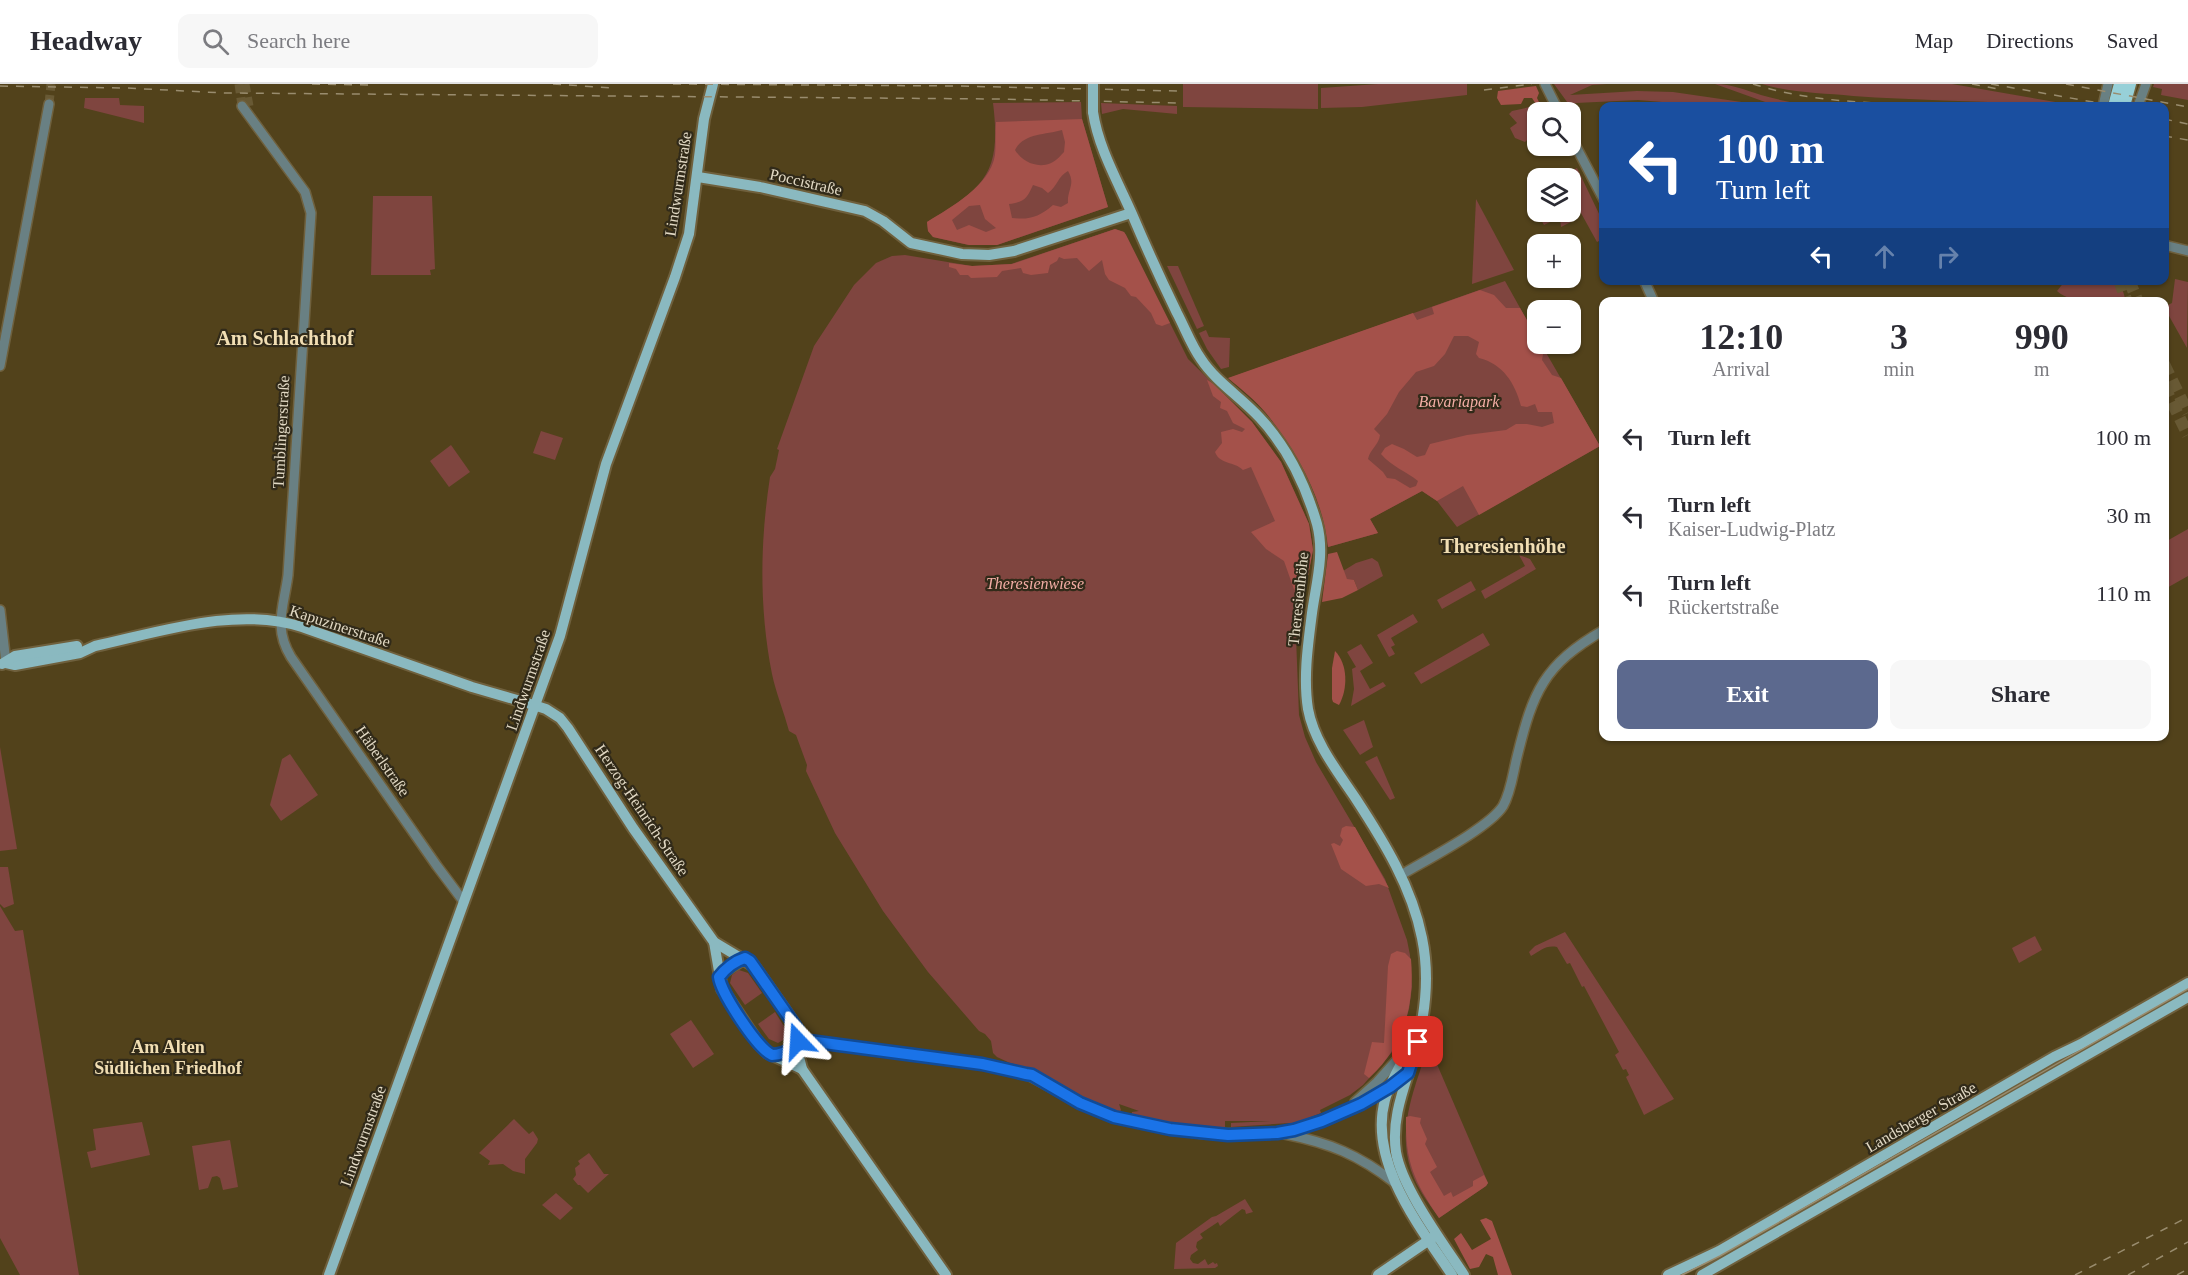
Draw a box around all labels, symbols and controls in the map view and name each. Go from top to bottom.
search box [178,14,598,68]
text: Headway [30,25,142,56]
icon: search [199,25,232,58]
text: Search here [247,28,350,53]
text: Map [1915,29,1953,53]
text: Directions [1986,29,2074,53]
text: Saved [2107,29,2158,53]
map controls [1527,102,1581,354]
button: search [1527,102,1581,156]
icon: left [1617,126,1695,204]
text: 100 m [1716,126,1825,172]
street label: Lindwurmstraße [661,130,695,238]
street label: Poccistraße [768,165,844,199]
button: layers [1527,168,1581,222]
text: Turn left [1716,175,1810,205]
button: + [1527,234,1581,288]
icon: left [1805,240,1838,273]
icon: ahead [1868,240,1901,273]
icon: right [1931,240,1964,273]
button: − [1527,300,1581,354]
text: 12:10 [1699,317,1783,357]
text: 3 [1890,317,1908,357]
text: 990 [2015,317,2069,357]
district label: Am Schlachthof [216,327,354,349]
text: Arrival [1712,358,1770,380]
text: min [1883,358,1915,380]
text: m [2034,358,2050,380]
street label: Tumblingerstraße [270,375,293,489]
park label: Bavariapark [1419,393,1500,411]
icon: left [1617,422,1650,455]
text: Turn left [1668,425,1751,450]
text: 100 m [2095,425,2151,450]
text: Turn left [1668,492,1751,517]
icon: left [1617,500,1650,533]
text: 30 m [2106,503,2151,528]
text: Kaiser-Ludwig-Platz [1668,518,1835,540]
district label: Theresienhöhe [1440,535,1566,557]
street label: Theresienhöhe [1285,551,1311,647]
text: Turn left [1668,570,1751,595]
park label: Theresienwiese [986,575,1084,592]
icon: left [1617,578,1650,611]
text: 110 m [2096,581,2151,606]
text: Rückertstraße [1668,596,1779,618]
street label: Kapuzinerstraße [287,602,392,651]
street label: Lindwurmstraße [503,627,553,733]
button: Exit [1617,660,1878,729]
button: Share [1890,660,2151,729]
street label: Häberlstraße [353,723,413,799]
street label: Herzog-Heinrich-Straße [591,741,692,879]
position arrow [766,1009,830,1073]
pin [1392,1016,1443,1067]
icon: arrive [1401,1025,1434,1058]
district label: Am Alten Südlichen Friedhof [94,1037,243,1078]
street label: Landsberger Straße [1863,1079,1980,1156]
street label: Lindwurmstraße [337,1083,389,1189]

